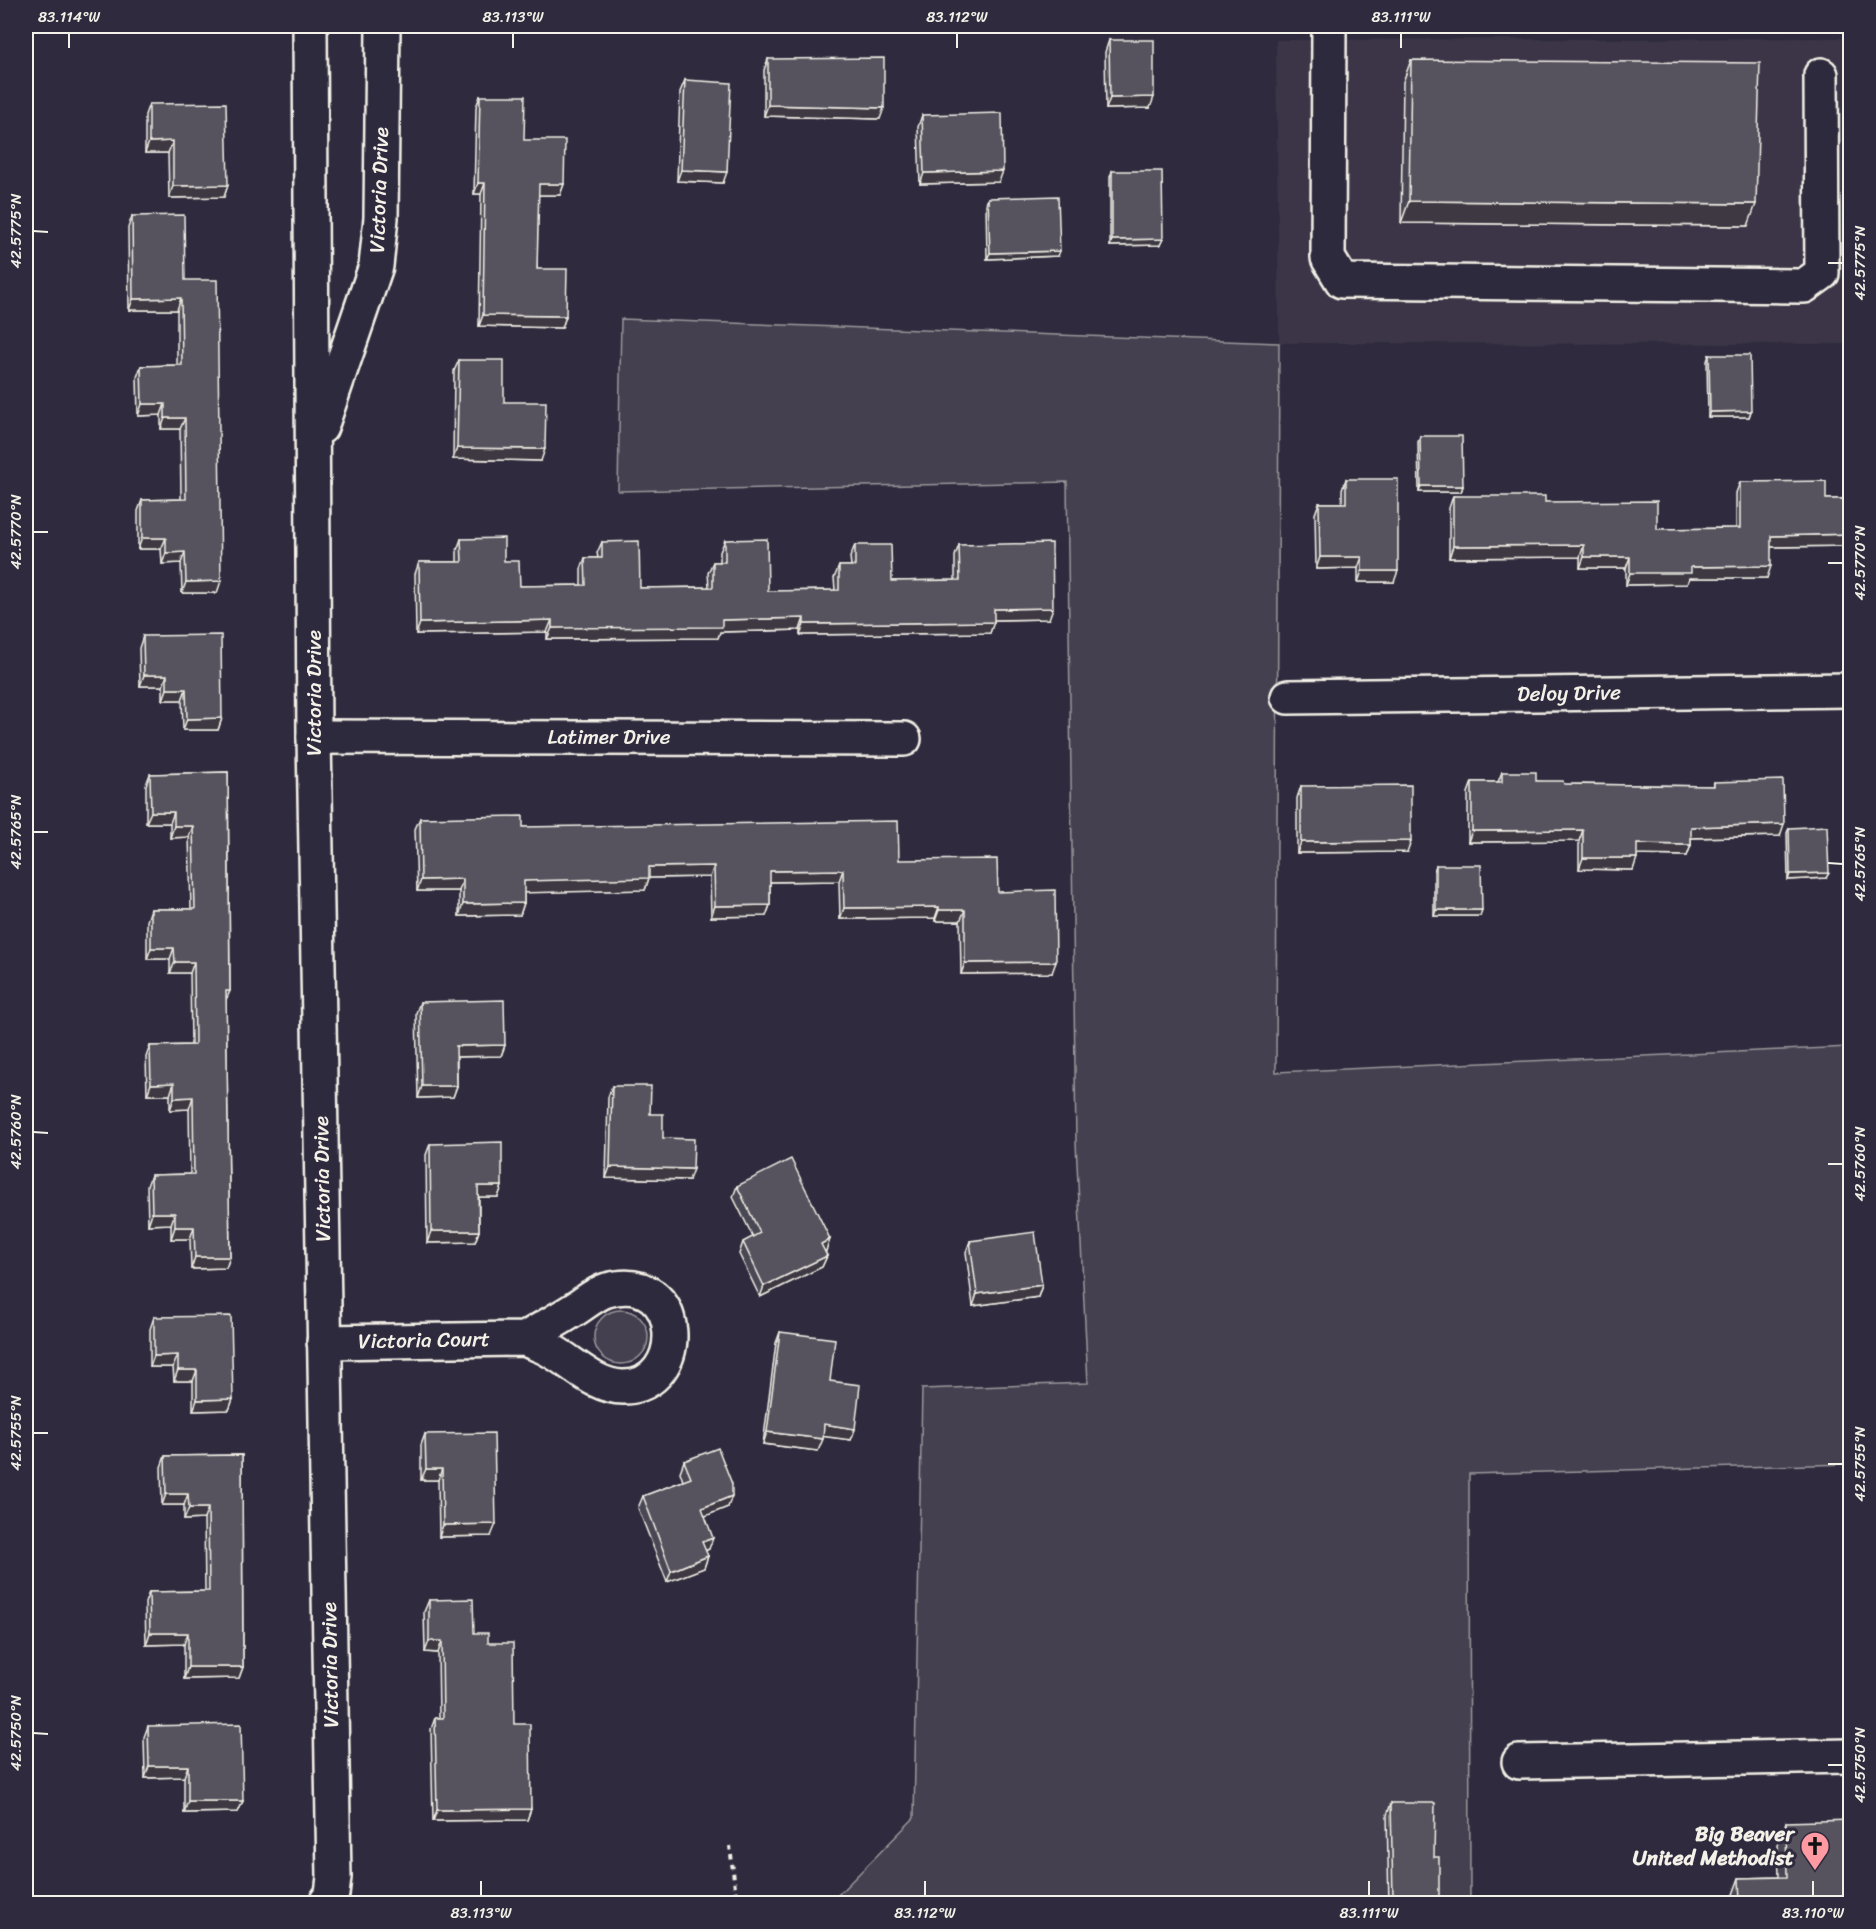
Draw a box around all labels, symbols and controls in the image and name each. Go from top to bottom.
text: 83.114°W [38,4,100,30]
text: 83.113°W [483,4,544,30]
text: 83.112°W [926,4,988,30]
text: 83.111°W [1371,4,1431,30]
street label: Victoria Drive [358,126,400,254]
text: 42.5775°N [3,193,29,268]
text: 42.5775°N [1847,225,1873,300]
text: 42.5770°N [3,494,29,570]
text: 42.5770°N [1847,525,1873,601]
street label: Victoria Drive [295,630,333,756]
street label: Deloy Drive [1517,673,1621,713]
street label: Latimer Drive [547,718,671,756]
text: 42.5765°N [3,794,29,869]
text: 42.5765°N [1847,826,1873,901]
text: 42.5760°N [3,1094,29,1170]
street label: Victoria Drive [302,1116,342,1242]
text: 42.5760°N [1847,1126,1873,1202]
street label: Victoria Court [358,1320,490,1360]
text: 42.5755°N [3,1395,29,1471]
text: 42.5755°N [1847,1426,1873,1502]
street label: Victoria Drive [310,1602,350,1728]
text: 42.5750°N [3,1695,29,1771]
text: 42.5750°N [1847,1727,1873,1803]
place label: Big Beaver United Methodist [1633,1815,1795,1877]
church icon: Big Beaver United Methodist [1799,1830,1831,1872]
text: 83.113°W [451,1900,512,1926]
text: 83.112°W [894,1900,956,1926]
text: 83.111°W [1339,1900,1399,1926]
text: 83.110°W [1782,1900,1845,1926]

